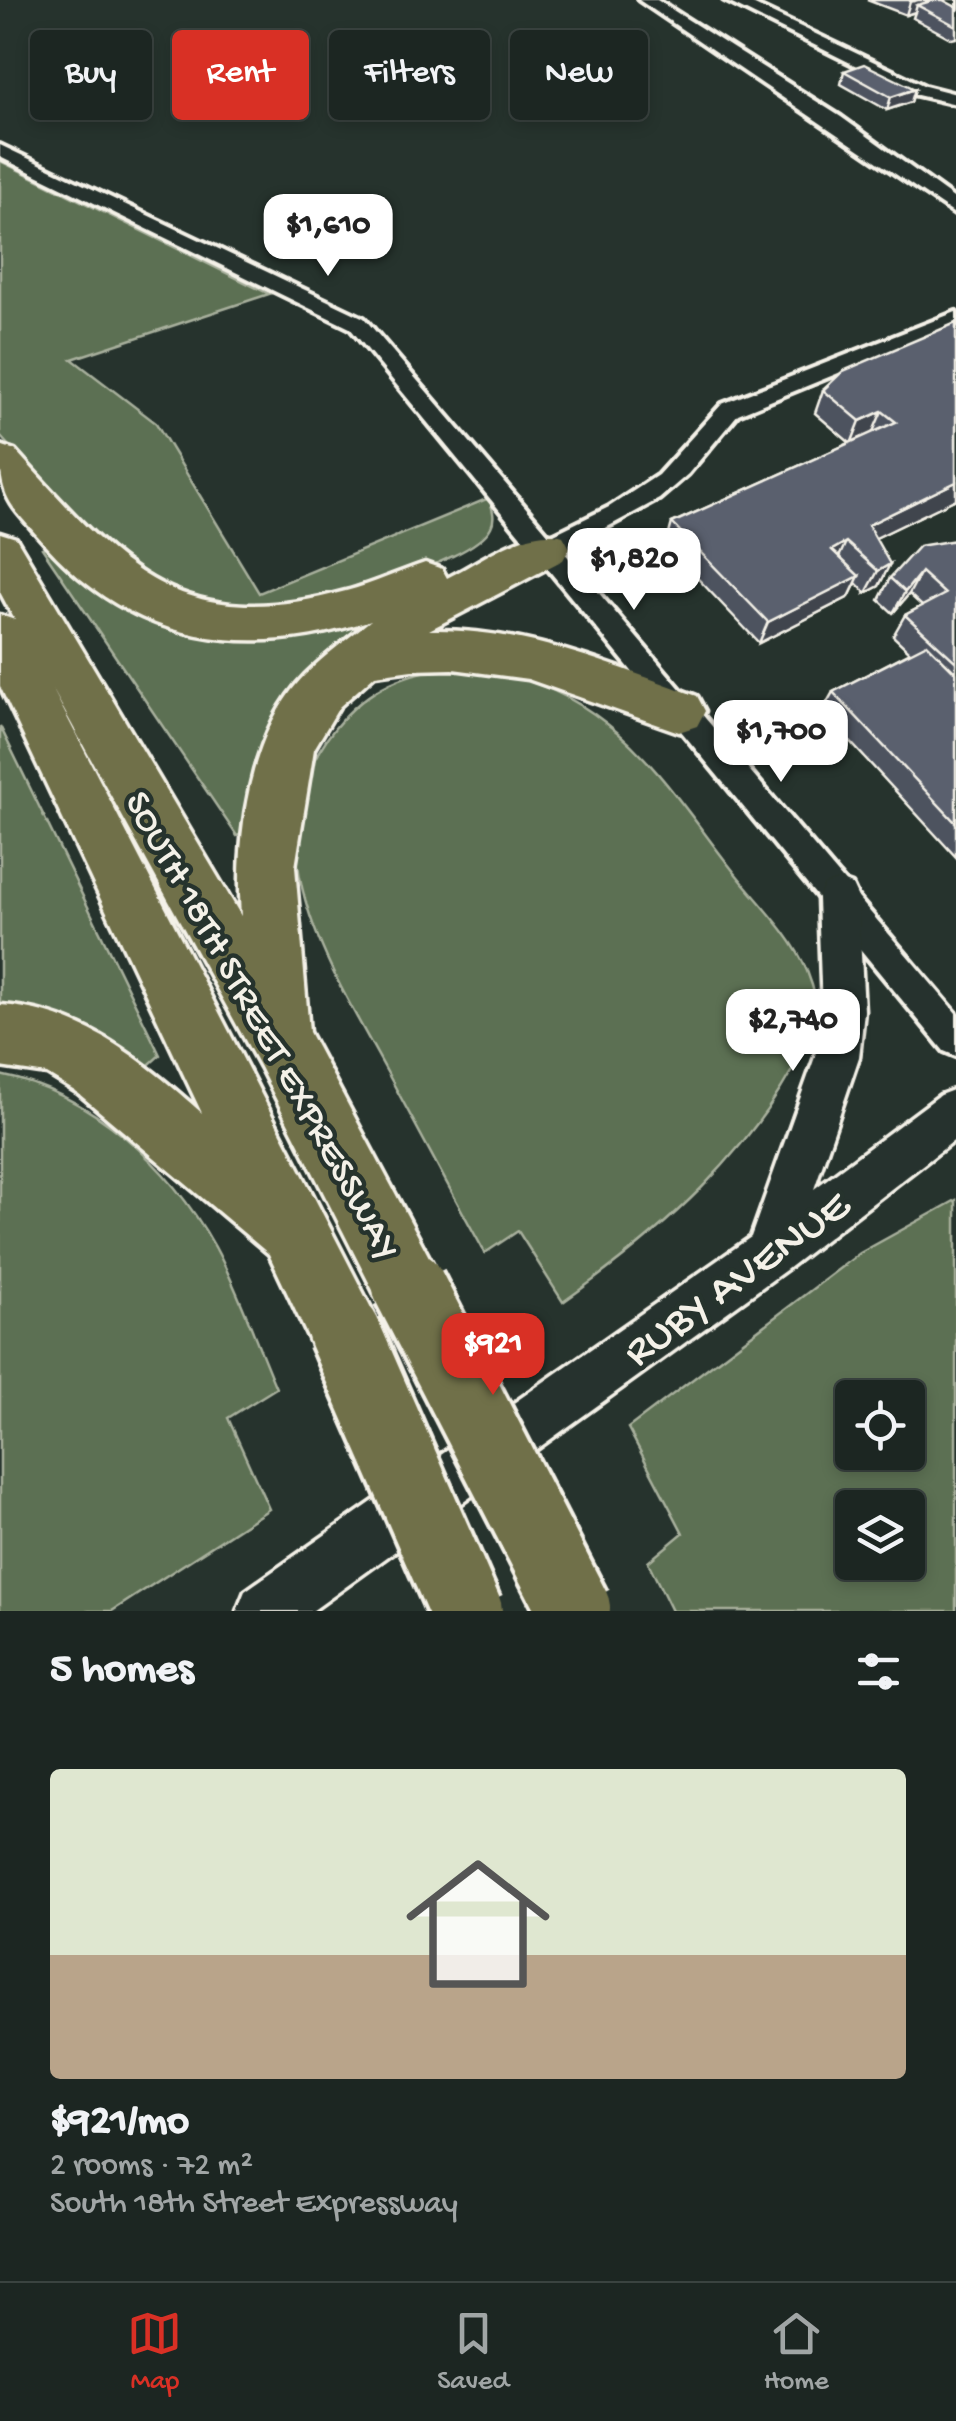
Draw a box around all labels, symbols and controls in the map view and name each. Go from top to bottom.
chip: Buy [30,30,152,120]
chip: Rent [172,30,309,120]
chip: Filters [329,30,490,120]
chip: New [510,30,648,120]
pin: $1,610 [247,194,409,279]
text: $1,610 [286,207,370,245]
pin: $1,820 [553,528,715,613]
text: $1,820 [590,541,678,579]
pin: $1,700 [700,700,862,785]
text: $1,700 [736,713,826,751]
street label: SOUTH 18TH STREET EXPRESSWAY [112,785,407,1269]
pin: $2,740 [712,989,874,1074]
text: $2,740 [748,1002,838,1040]
street label: RUBY AVENUE [615,1180,864,1381]
pin: $921 [434,1313,552,1398]
text: $921 [463,1326,523,1364]
map controls [835,1380,925,1580]
button: locate [835,1380,925,1470]
button: layers [835,1490,925,1580]
icon: filters [851,1644,906,1699]
text: 5 homes [50,1647,193,1696]
icon: home [388,1834,568,2014]
text: $921/mo [50,2099,189,2148]
text: 2 rooms · 72 m² [50,2148,253,2186]
text: South 18th Street Expressway [50,2186,458,2224]
tab: Map [127,2306,182,2399]
tab: Saved [437,2306,509,2399]
tab: Home [764,2306,829,2399]

